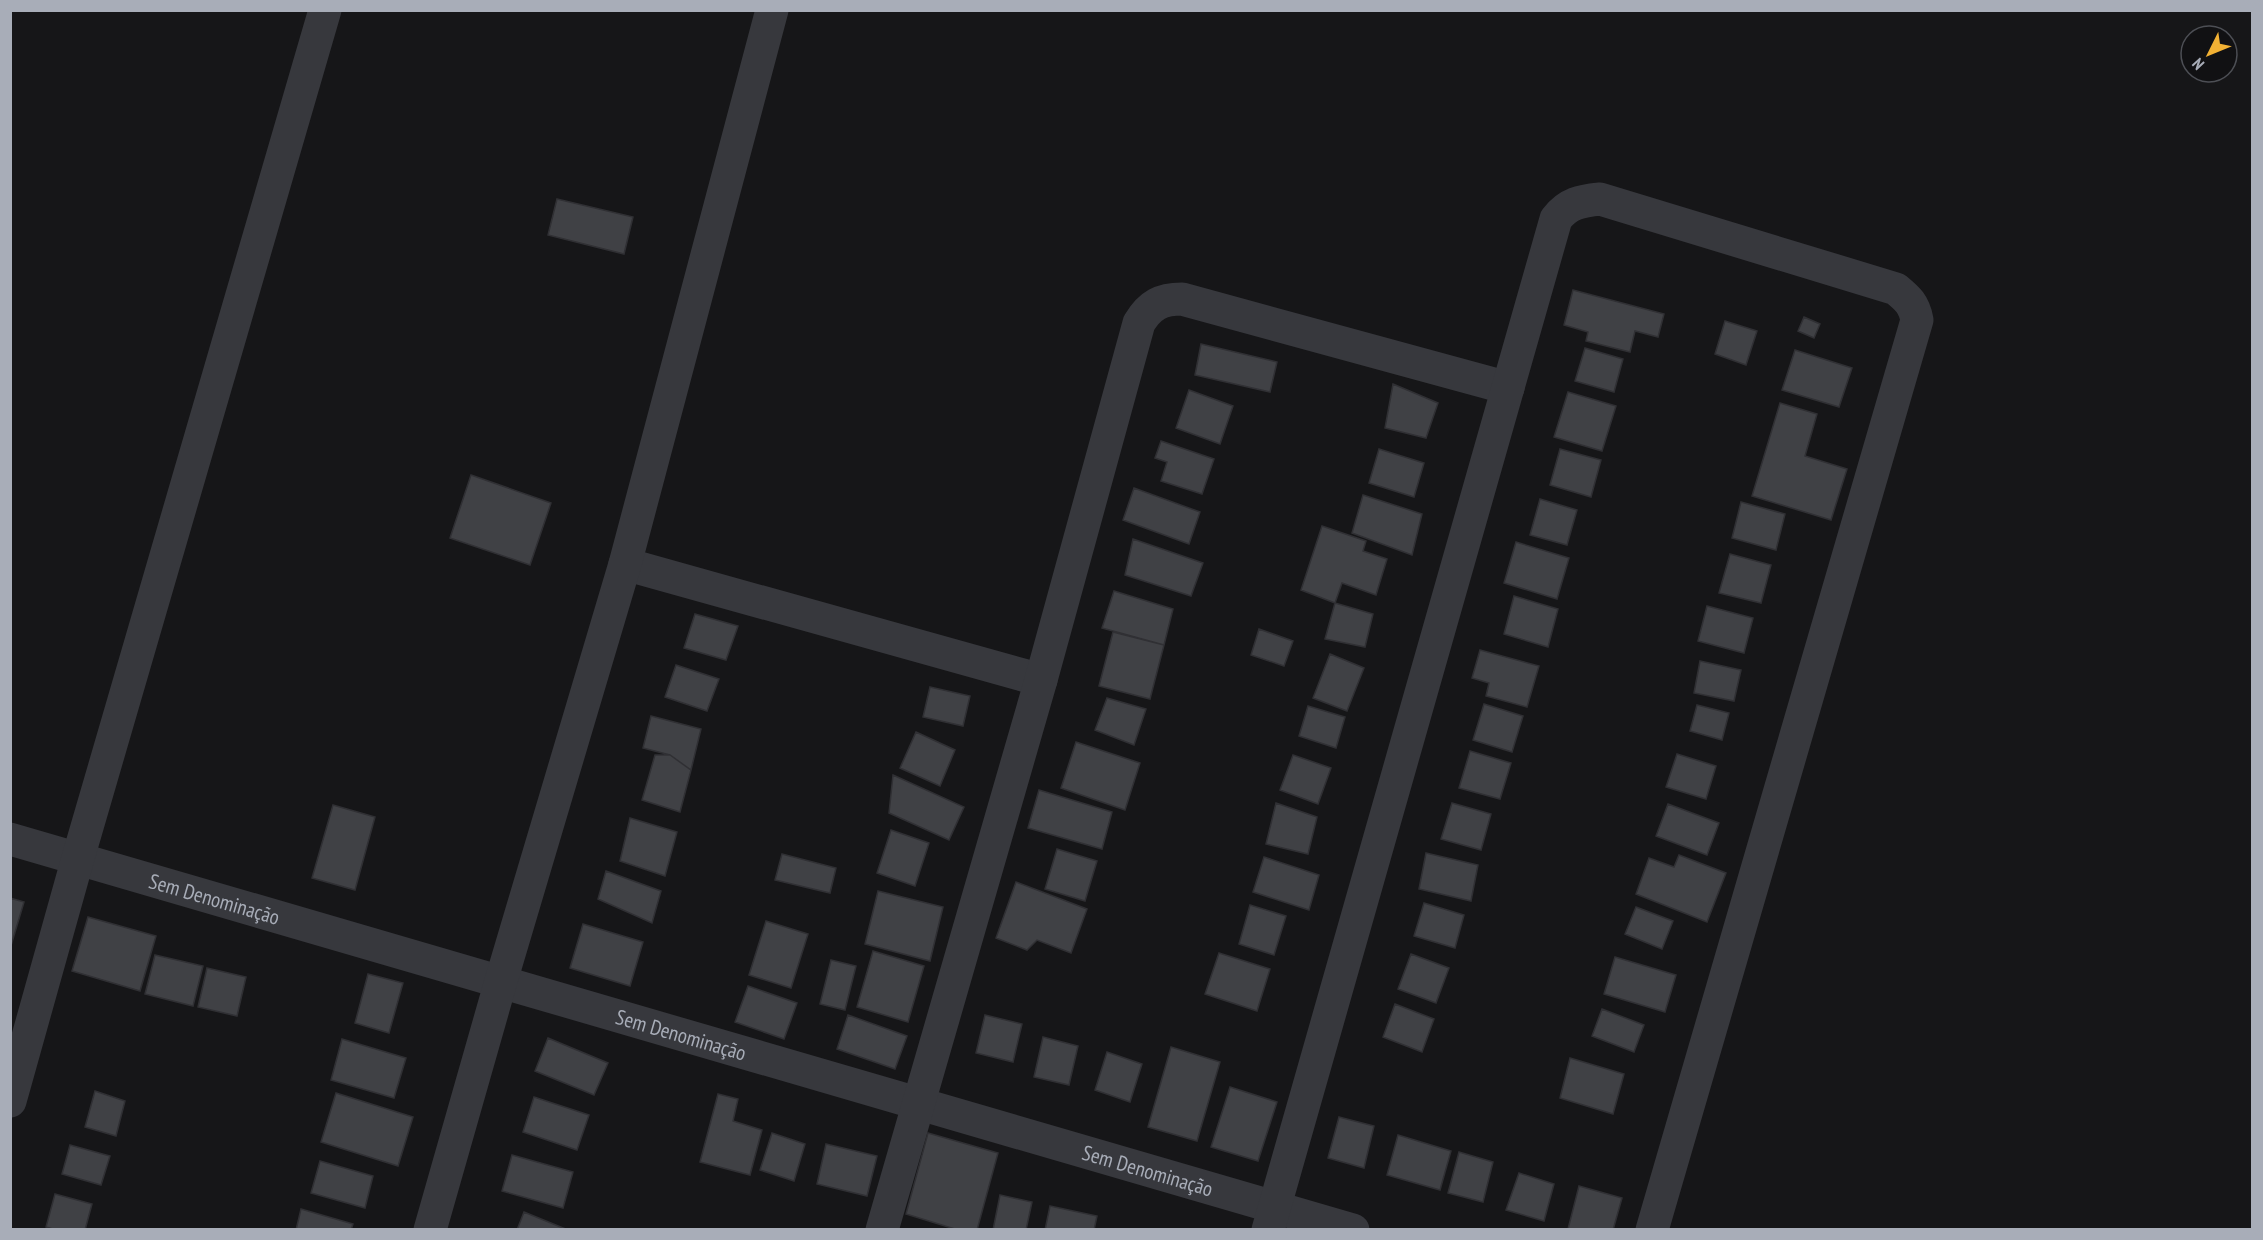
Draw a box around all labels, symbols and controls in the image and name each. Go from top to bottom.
north arrow [2179,24,2239,84]
text: N [2188,54,2208,74]
street label: Sem Denominação [146,867,283,930]
street label: Sem Denominação [613,1003,750,1066]
street label: Sem Denominação [1079,1138,1216,1202]

